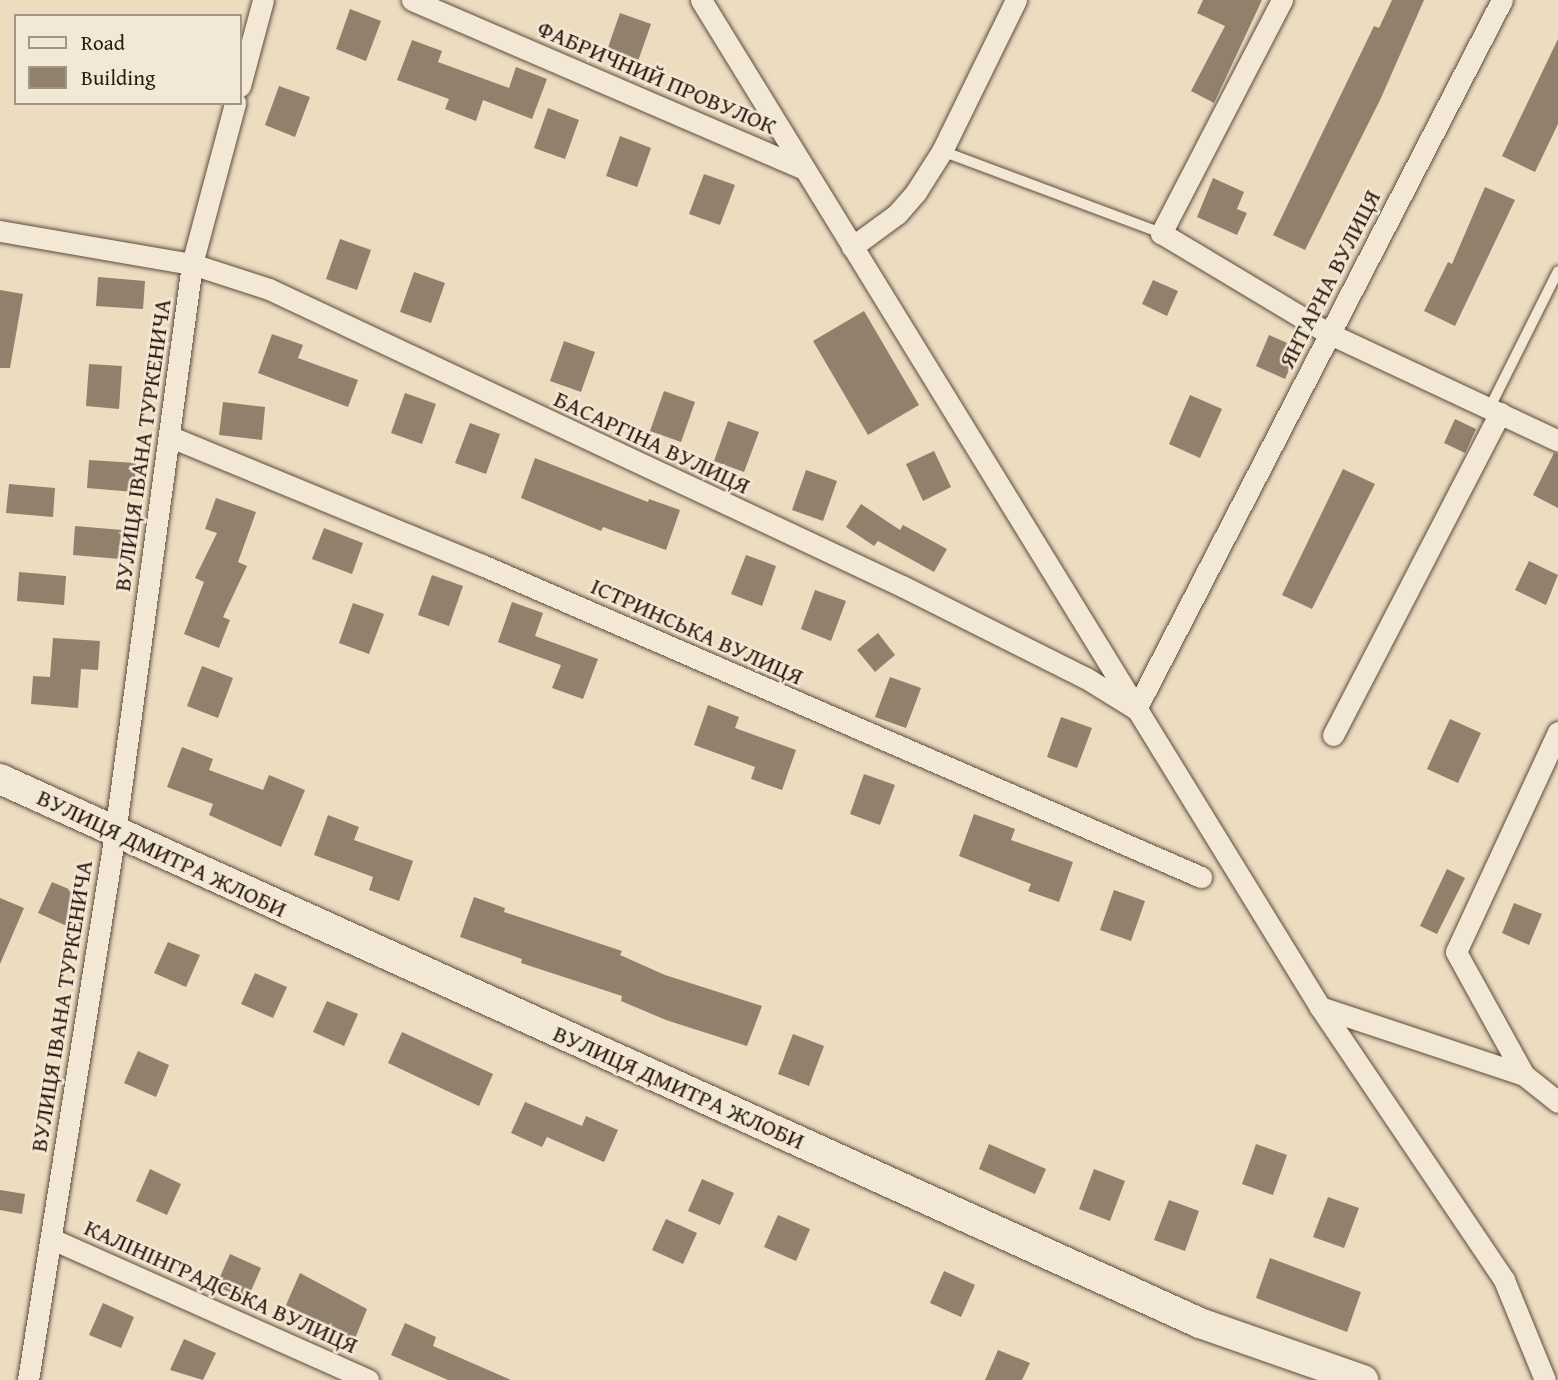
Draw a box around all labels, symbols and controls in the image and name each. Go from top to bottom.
legend [14,14,242,105]
street label: ФАБРИЧНИЙ ПРОВУЛОК [533,14,781,140]
text: Road [81,27,125,58]
text: Building [81,62,155,93]
street label: ЯНТАРНА ВУЛИЦЯ [1272,185,1386,373]
street label: ВУЛИЦЯ ІВАНА ТУРКЕНИЧА [107,297,177,593]
street label: БАСАРГІНА ВУЛИЦЯ [550,384,754,500]
street label: ІСТРИНСЬКА ВУЛИЦЯ [587,571,807,691]
street label: ВУЛИЦЯ ДМИТРА ЖЛОБИ [33,782,291,924]
street label: ВУЛИЦЯ ІВАНА ТУРКЕНИЧА [24,858,98,1154]
street label: ВУЛИЦЯ ДМИТРА ЖЛОБИ [549,1019,809,1155]
street label: КАЛІНІНГРАДСЬКА ВУЛИЦЯ [80,1213,362,1359]

